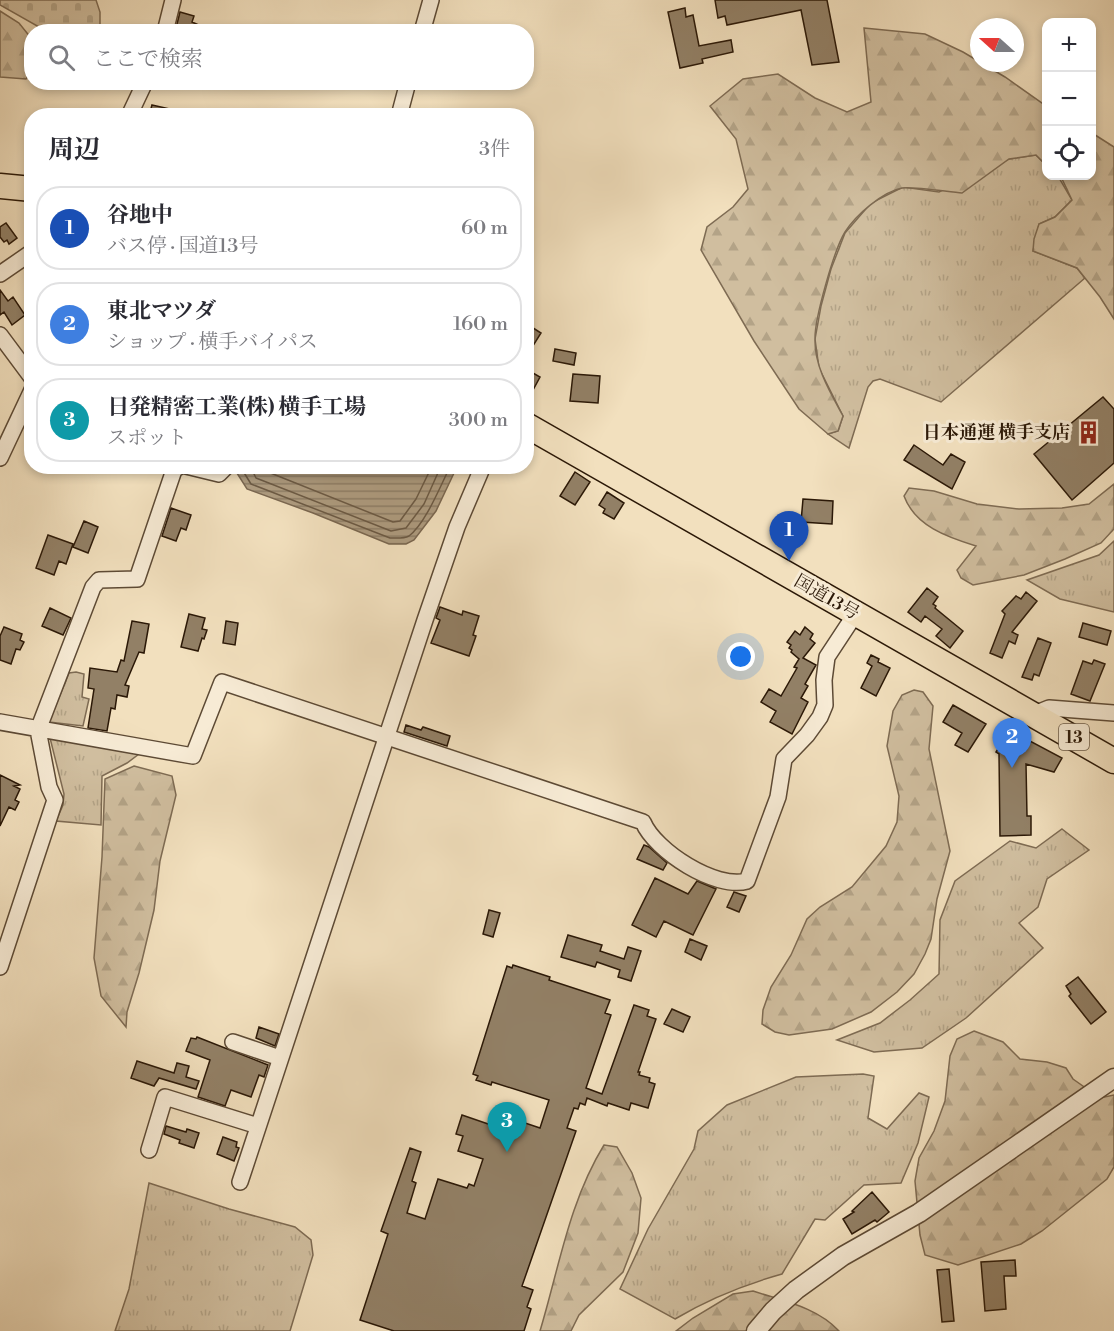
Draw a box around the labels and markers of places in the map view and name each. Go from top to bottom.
building icon: 日本通運 横手支店 [1075,419,1101,445]
place label: 日本通運 横手支店 [923,421,1070,444]
pin: 1 [770,512,808,561]
pin: 2 [992,718,1032,768]
pin: 3 [488,1102,526,1152]

